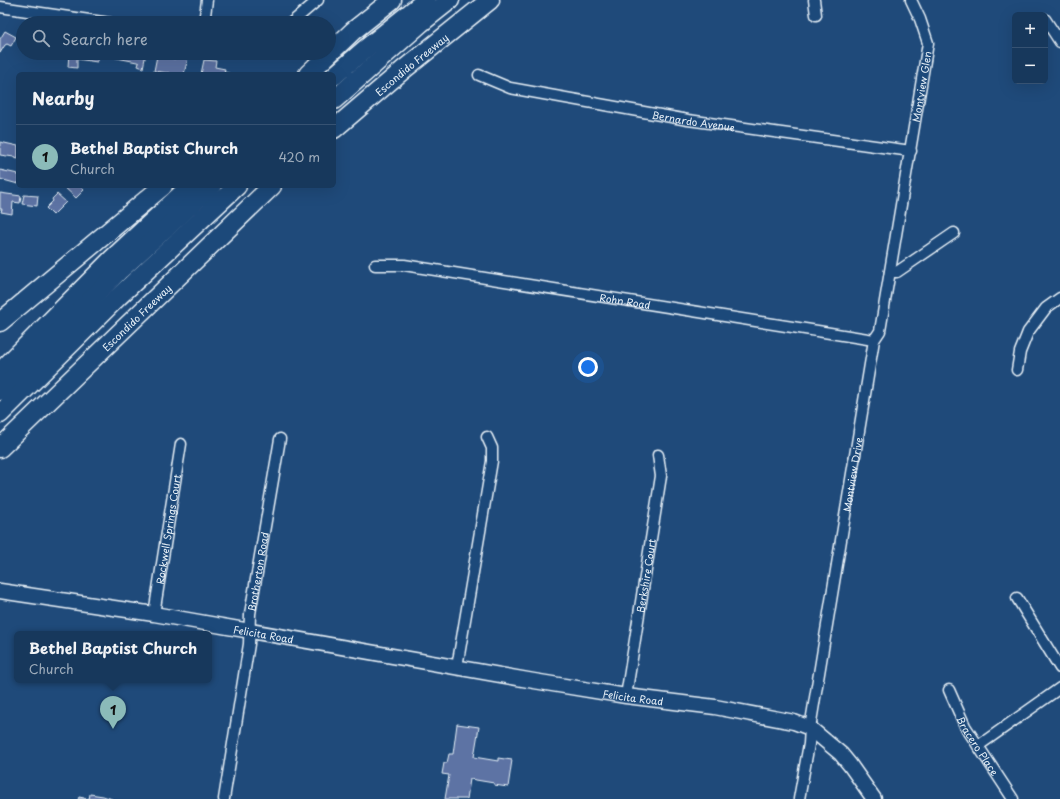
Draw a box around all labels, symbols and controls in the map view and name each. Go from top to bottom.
map controls [1012,12,1048,84]
button: + [1012,12,1048,48]
search box [16,16,336,60]
icon: search [30,27,52,49]
text: Search here [62,27,148,50]
street label: Escondido Freeway [371,29,452,99]
button: − [1012,48,1048,84]
street label: Montview Glen [907,50,934,123]
text: Nearby [32,85,94,111]
street label: Bernardo Avenue [651,106,736,134]
text: Bethel Baptist Church [70,136,238,159]
text: 1 [42,147,48,166]
text: 420 m [278,147,320,166]
text: Church [70,159,115,178]
street label: Escondido Freeway [98,280,175,354]
street label: Rohn Road [599,289,652,312]
your location [578,357,598,377]
street label: Montview Drive [838,436,865,513]
street label: Rockwell Springs Court [151,473,184,585]
street label: Brotherton Road [243,530,272,613]
street label: Berkshire Court [632,537,658,614]
street label: Felicita Road [232,621,295,646]
popup [14,631,212,683]
text: Bethel Baptist Church [29,636,197,659]
text: Church [29,659,74,678]
street label: Felicita Road [602,685,664,708]
pin: 1 [100,696,126,729]
street label: Bracero Place [954,714,1003,779]

